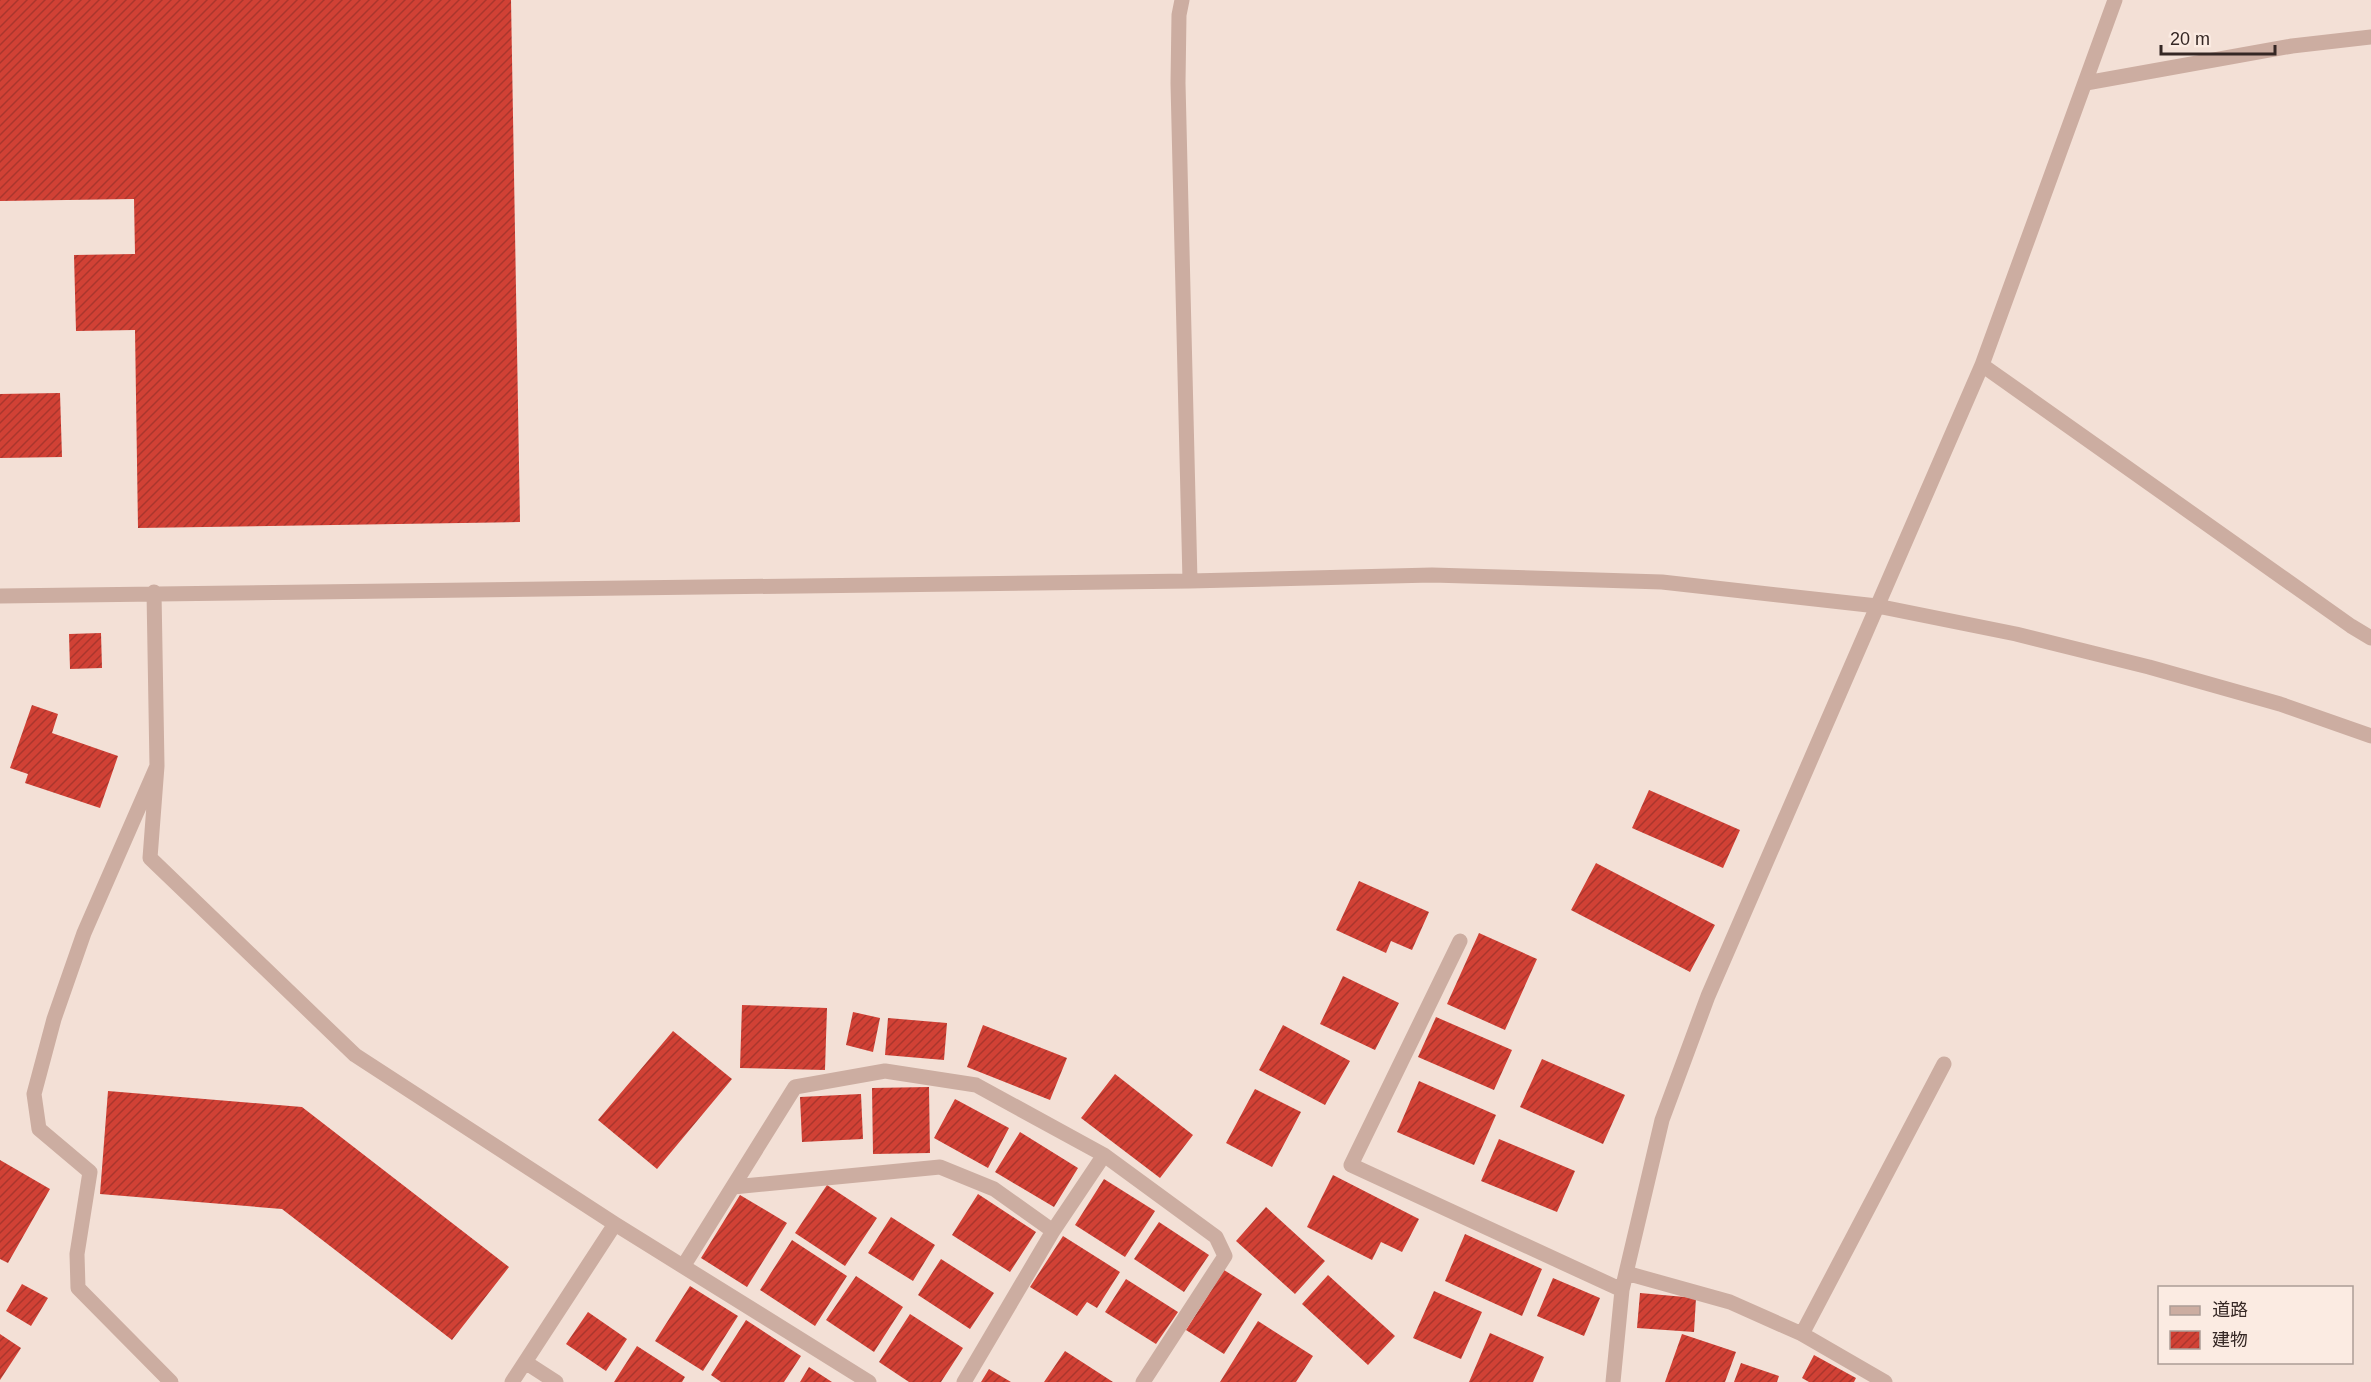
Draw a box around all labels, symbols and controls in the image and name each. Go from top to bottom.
scale bar [2161,18,2275,56]
text: 20 m [2170,29,2210,49]
legend [2158,1286,2353,1364]
text: 道路 [2212,1300,2248,1320]
text: 建物 [2212,1330,2248,1350]

